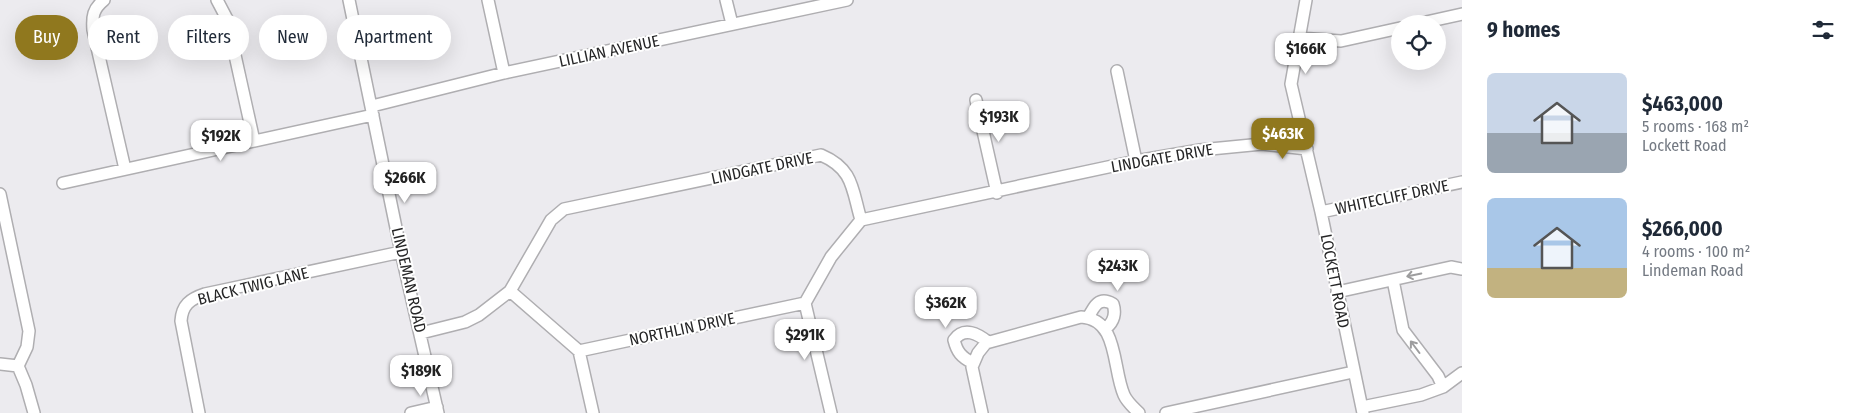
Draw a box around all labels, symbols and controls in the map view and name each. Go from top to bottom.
chip: Buy [15,15,78,60]
chip: Rent [88,15,158,60]
chip: Filters [168,15,249,60]
chip: New [259,15,327,60]
chip: Apartment [337,15,451,60]
map controls [1391,15,1446,70]
button: locate [1391,15,1446,70]
icon: filters [1809,16,1837,44]
text: 9 homes [1487,17,1560,43]
street label: LILLIAN AVENUE [557,31,661,71]
pin: $166K [1271,32,1341,75]
text: $166K [1286,39,1326,58]
text: $463,000 [1642,91,1723,117]
icon: home [1527,93,1587,153]
pin: $193K [964,100,1034,143]
text: $193K [980,107,1018,126]
text: 5 rooms · 168 m² [1642,117,1749,136]
pin: $463K [1248,118,1318,160]
pin: $192K [186,120,256,162]
text: $463K [1262,124,1304,143]
text: $192K [202,126,240,145]
text: Lockett Road [1642,136,1727,155]
street label: LINDGATE DRIVE [1109,140,1215,176]
street label: LINDGATE DRIVE [709,148,815,188]
pin: $266K [370,162,440,204]
text: $266K [384,168,426,187]
street label: WHITECLIFF DRIVE [1333,176,1451,218]
text: $266,000 [1642,216,1723,242]
icon: home [1527,218,1587,278]
street label: LINDEMAN ROAD [388,226,430,334]
street label: LOCKETT ROAD [1317,232,1353,330]
text: 4 rooms · 100 m² [1642,242,1750,261]
pin: $243K [1083,250,1153,292]
text: $243K [1098,256,1138,275]
text: Lindeman Road [1642,261,1744,280]
street label: BLACK TWIG LANE [196,263,310,309]
one-way arrow [1407,271,1423,281]
pin: $362K [911,286,981,329]
text: $362K [926,293,966,312]
street label: NORTHLIN DRIVE [627,308,737,350]
pin: $291K [770,318,840,361]
text: $291K [785,325,825,344]
one-way arrow [1410,340,1420,354]
pin: $189K [386,354,456,397]
text: $189K [401,361,441,380]

